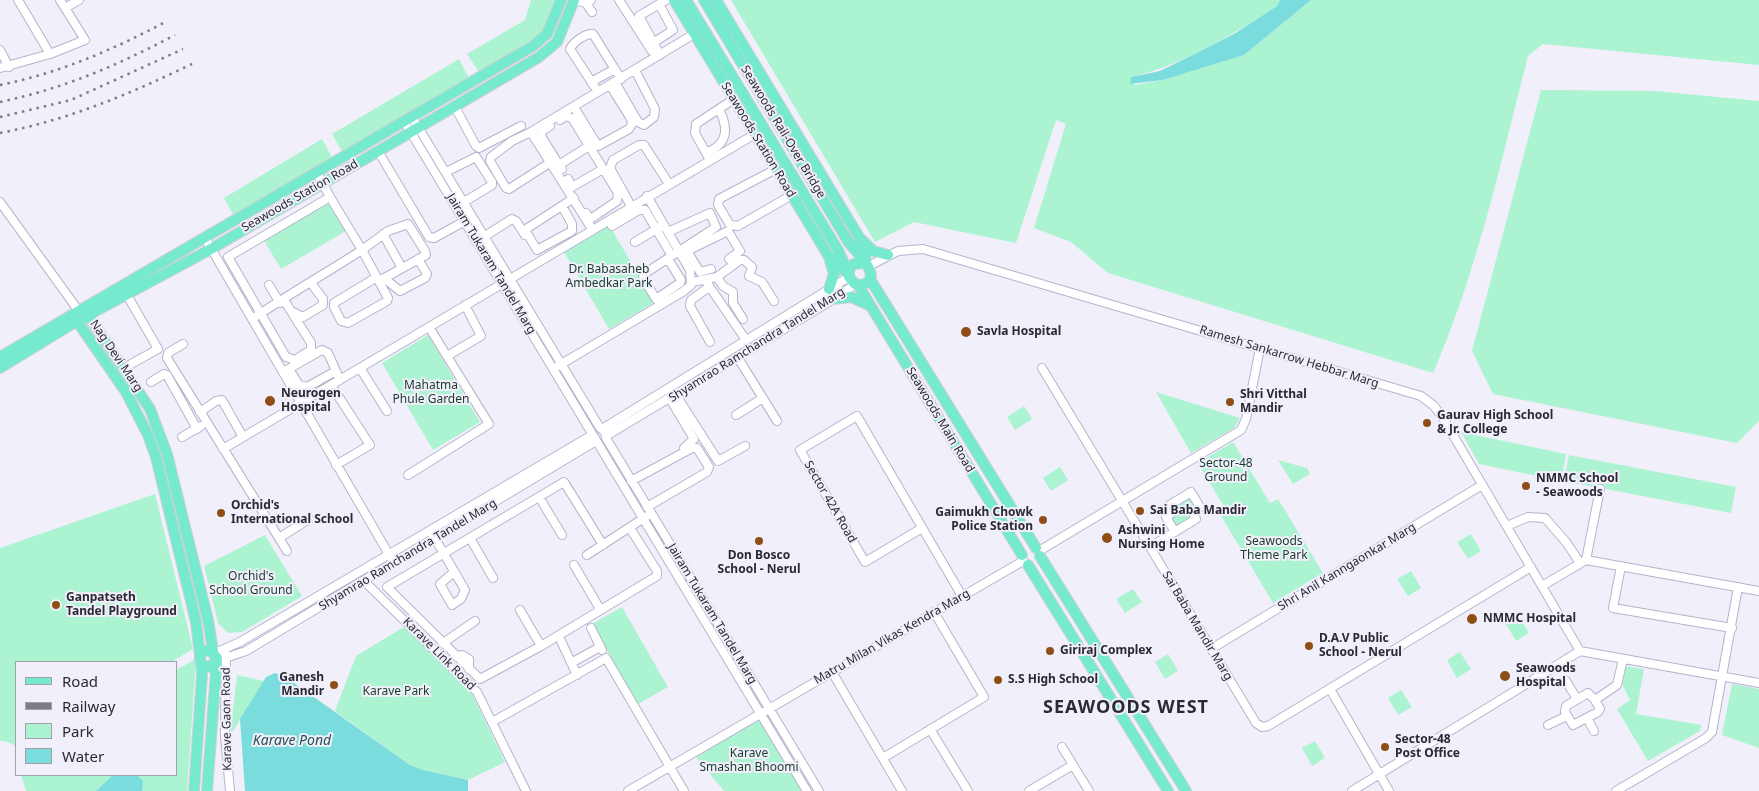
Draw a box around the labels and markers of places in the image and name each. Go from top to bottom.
marker: Savla Hospital [959,325,973,339]
place label: Savla Hospital [977,325,1061,339]
place label: Neurogen Hospital [281,387,341,415]
place label: Shri Vitthal Mandir [1240,388,1307,416]
marker: Neurogen Hospital [263,394,277,408]
marker: Shri Vitthal Mandir [1224,396,1236,408]
place label: Gaurav High School & Jr. College [1437,409,1553,437]
marker: Gaurav High School & Jr. College [1421,417,1433,429]
place label: NMMC School - Seawoods [1536,472,1618,500]
marker: NMMC School - Seawoods [1520,480,1532,492]
place label: Orchid's International School [231,499,353,527]
place label: Sai Baba Mandir [1150,504,1246,518]
marker: Sai Baba Mandir [1134,505,1146,517]
place label: Gaimukh Chowk Police Station [935,506,1033,534]
marker: Orchid's International School [215,507,227,519]
marker: Gaimukh Chowk Police Station [1037,514,1049,526]
place label: Ashwini Nursing Home [1118,524,1205,552]
marker: Ashwini Nursing Home [1100,531,1114,545]
marker: Don Bosco School - Nerul [753,535,765,547]
place label: Don Bosco School - Nerul [718,549,800,577]
place label: Ganpatseth Tandel Playground [66,591,177,619]
marker: Ganpatseth Tandel Playground [50,599,62,611]
marker: NMMC Hospital [1465,612,1479,626]
place label: NMMC Hospital [1483,612,1576,626]
place label: D.A.V Public School - Nerul [1319,632,1402,660]
marker: D.A.V Public School - Nerul [1303,640,1315,652]
place label: Giriraj Complex [1060,644,1152,658]
marker: Giriraj Complex [1044,645,1056,657]
place label: Seawoods Hospital [1516,662,1576,690]
marker: Seawoods Hospital [1498,669,1512,683]
place label: Ganesh Mandir [279,671,324,699]
place label: S.S High School [1008,673,1098,687]
marker: S.S High School [992,674,1004,686]
marker: Ganesh Mandir [328,679,340,691]
place label: Sector-48 Post Office [1395,733,1460,761]
marker: Sector-48 Post Office [1379,741,1391,753]

